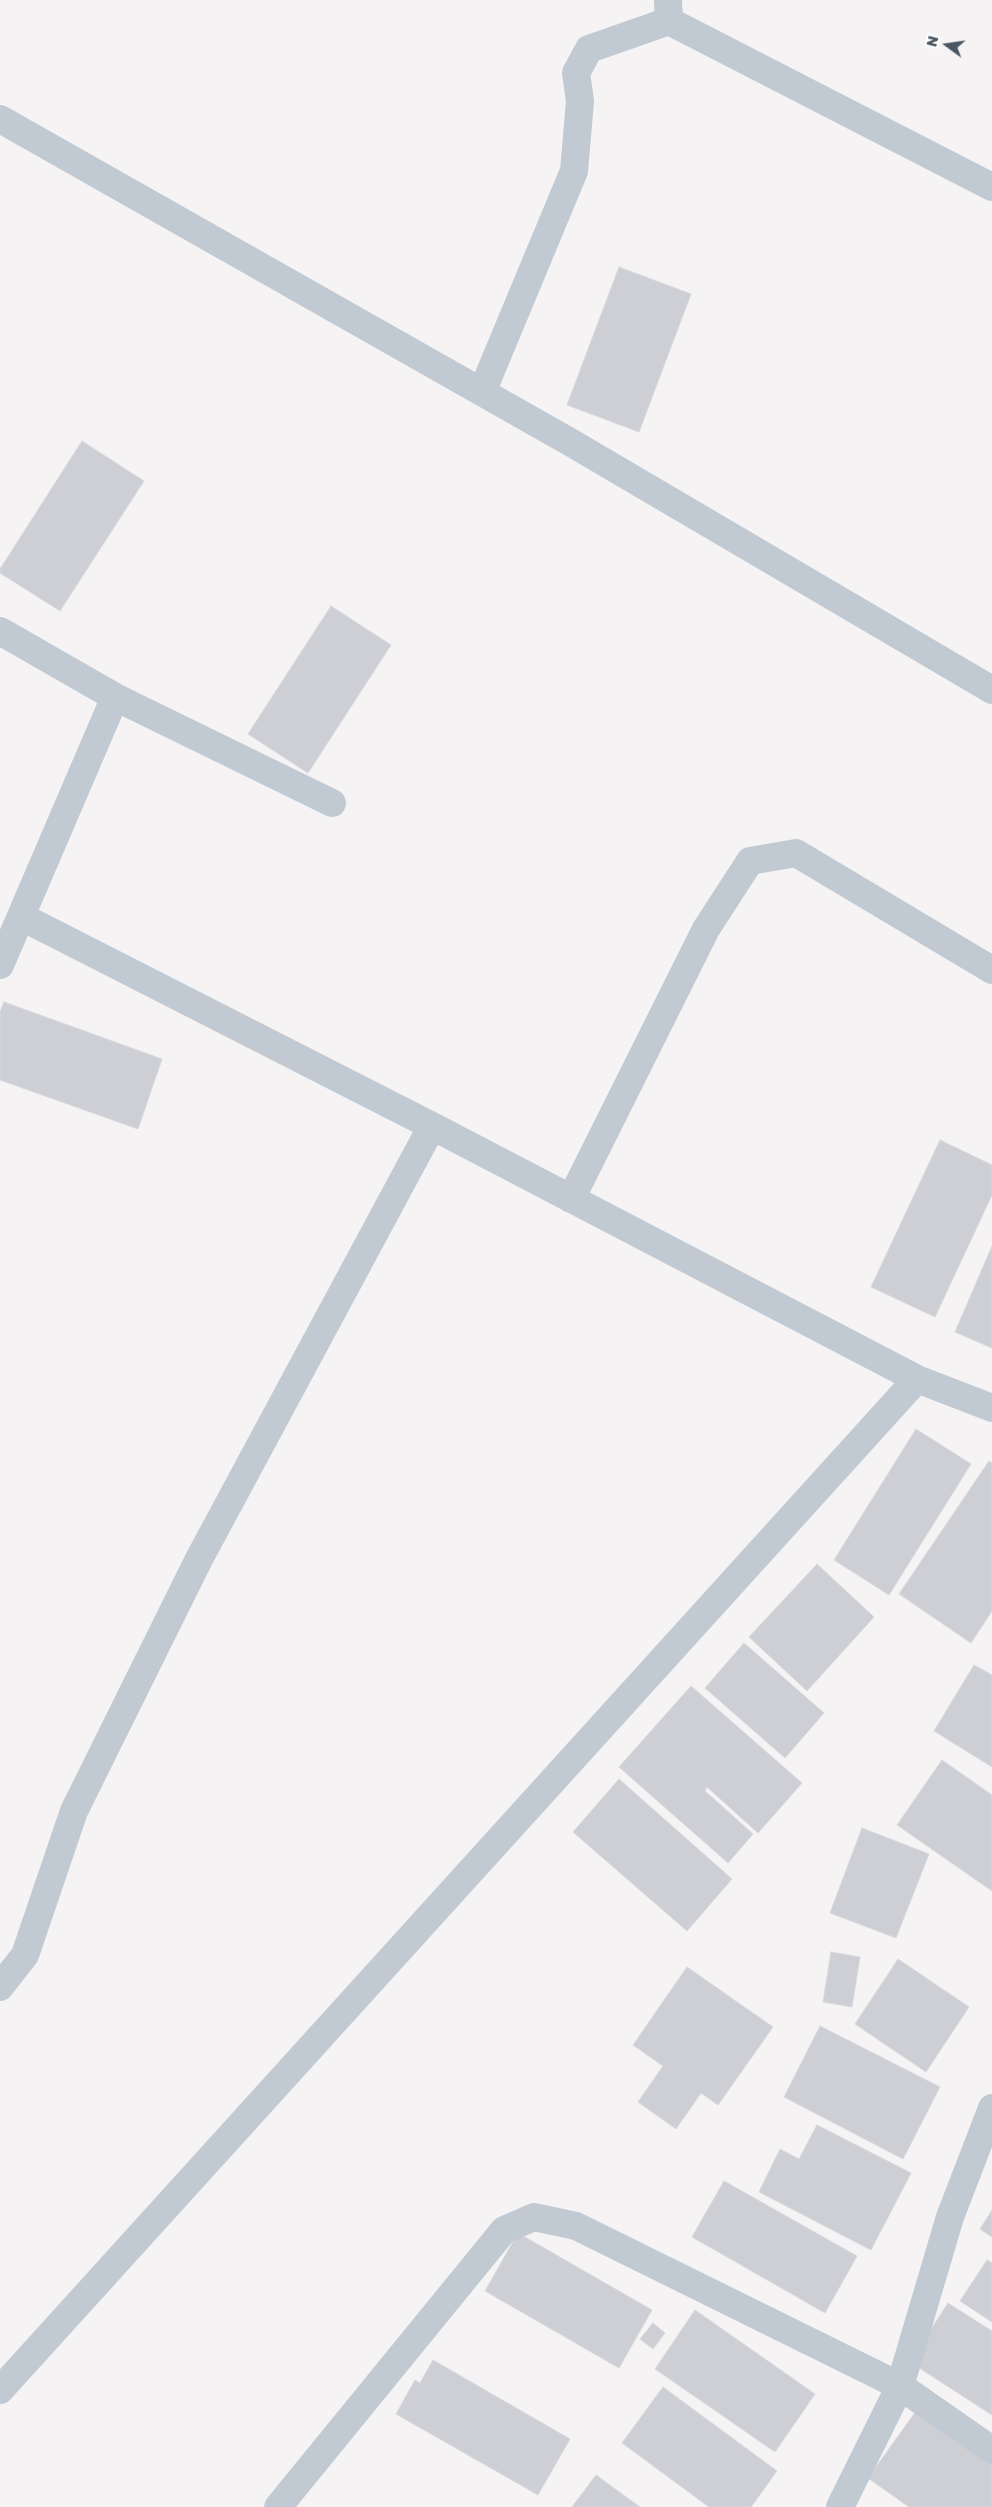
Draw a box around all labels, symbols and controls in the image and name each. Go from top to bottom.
north arrow [922,20,972,70]
text: N [922,34,941,48]

